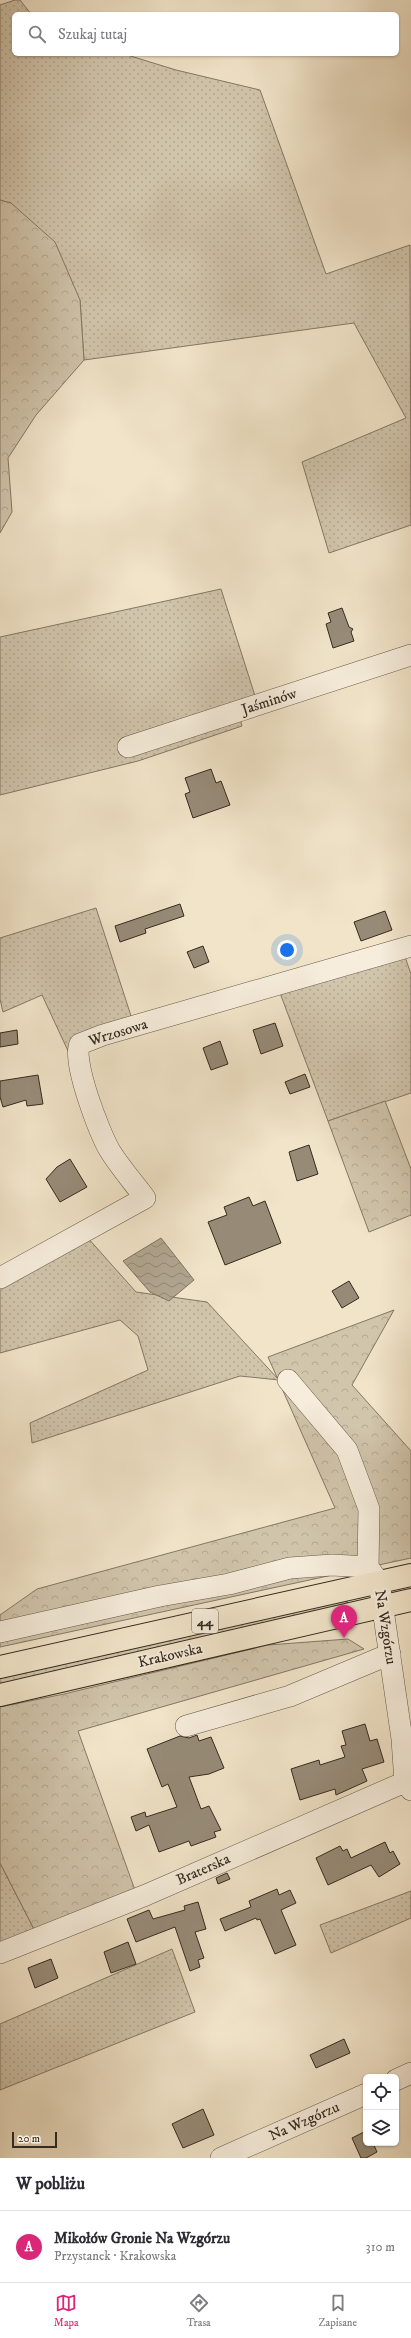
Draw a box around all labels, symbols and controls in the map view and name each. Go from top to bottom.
search box [12,12,399,56]
icon: search [26,23,48,45]
text: Szukaj tutaj [58,25,127,44]
street label: Jaśminów [237,684,300,720]
your location [277,940,297,960]
street label: Wrzosowa [85,1014,150,1051]
street label: Na Wzgórzu [370,1588,401,1666]
pin: A [331,1605,357,1638]
road number: 44 [192,1609,218,1633]
street label: Krakowska [136,1639,205,1672]
street label: Braterska [173,1849,234,1890]
map controls [363,2074,399,2146]
button: locate [363,2074,399,2110]
street label: Na Wzgórzu [266,2097,342,2145]
button: layers [363,2110,399,2146]
scale bar [12,2130,57,2149]
text: 20 m [18,2132,40,2146]
text: W pobliżu [16,2173,85,2195]
text: Mikołów Gronie Na Wzgórzu [54,2229,230,2248]
text: A [25,2239,33,2255]
text: 310 m [366,2239,395,2255]
text: Przystanek · Krakowska [54,2248,176,2264]
tab: Mapa [54,2292,79,2330]
tab: Trasa [186,2292,211,2330]
tab: Zapisane [318,2292,357,2330]

